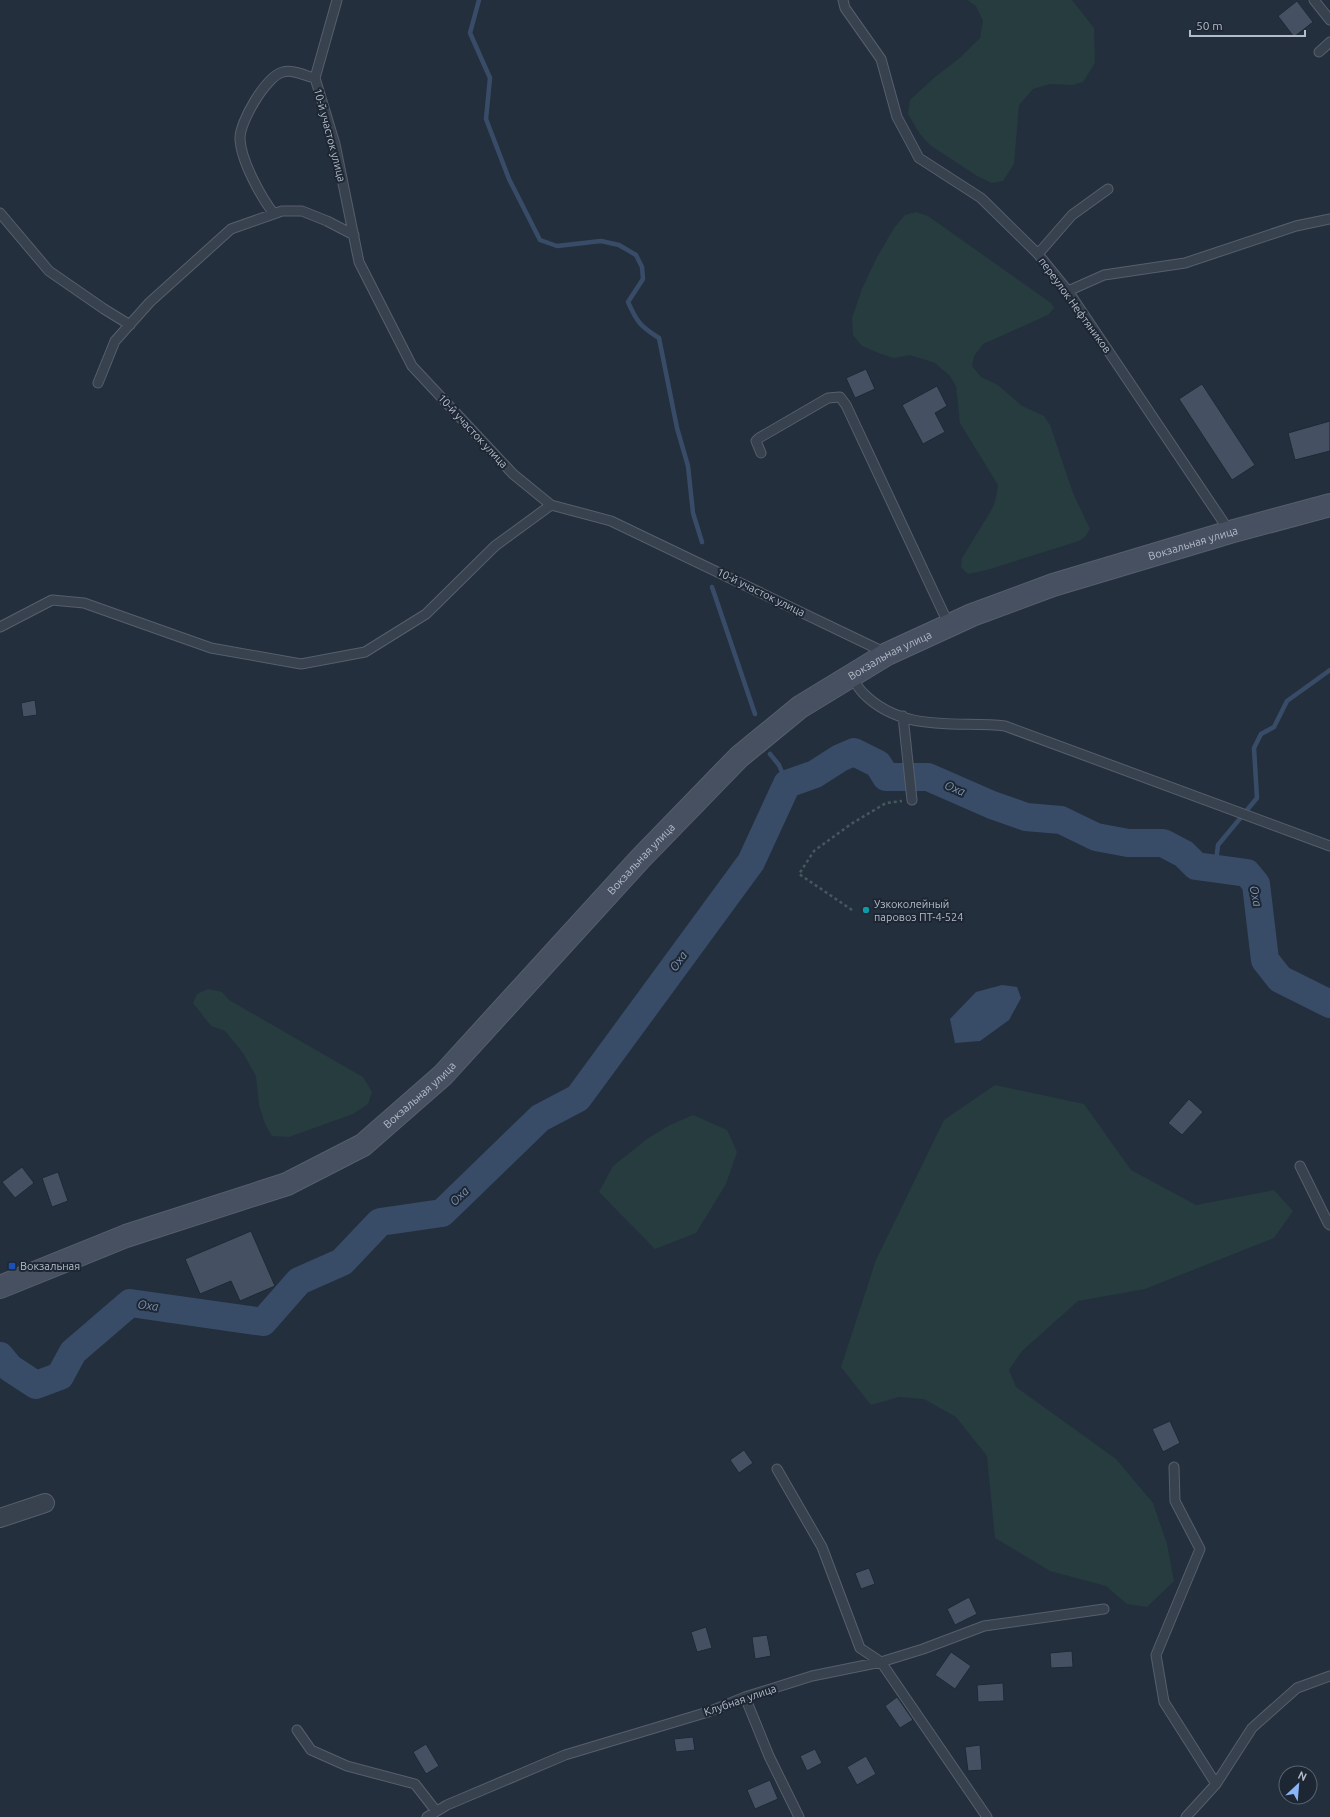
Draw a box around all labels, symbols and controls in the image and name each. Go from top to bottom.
scale bar [1190,12,1305,38]
text: 50 m [1196,19,1223,32]
street label: 10-й участок улица [312,87,348,183]
street label: переулок Нефтяников [1036,255,1114,355]
street label: 10-й участок улица [436,392,510,470]
street label: Вокзальная улица [1147,524,1239,562]
street label: 10-й участок улица [715,566,807,618]
street label: Вокзальная улица [846,628,933,682]
water label: Оха [943,778,968,798]
street label: Вокзальная улица [605,821,677,897]
water label: Оха [1247,884,1265,908]
place label: Узкоколейный паровоз ПТ-4-524 [874,898,963,923]
marker: Узкоколейный паровоз ПТ-4-524 [861,905,871,915]
water label: Оха [667,948,690,973]
street label: Вокзальная улица [381,1059,458,1130]
water label: Оха [447,1184,471,1208]
place label: Вокзальная [20,1260,80,1272]
marker: Вокзальная [7,1261,17,1271]
water label: Оха [137,1297,160,1313]
street label: Клубная улица [702,1682,778,1718]
north arrow [1278,1765,1318,1805]
text: N [1296,1769,1309,1783]

